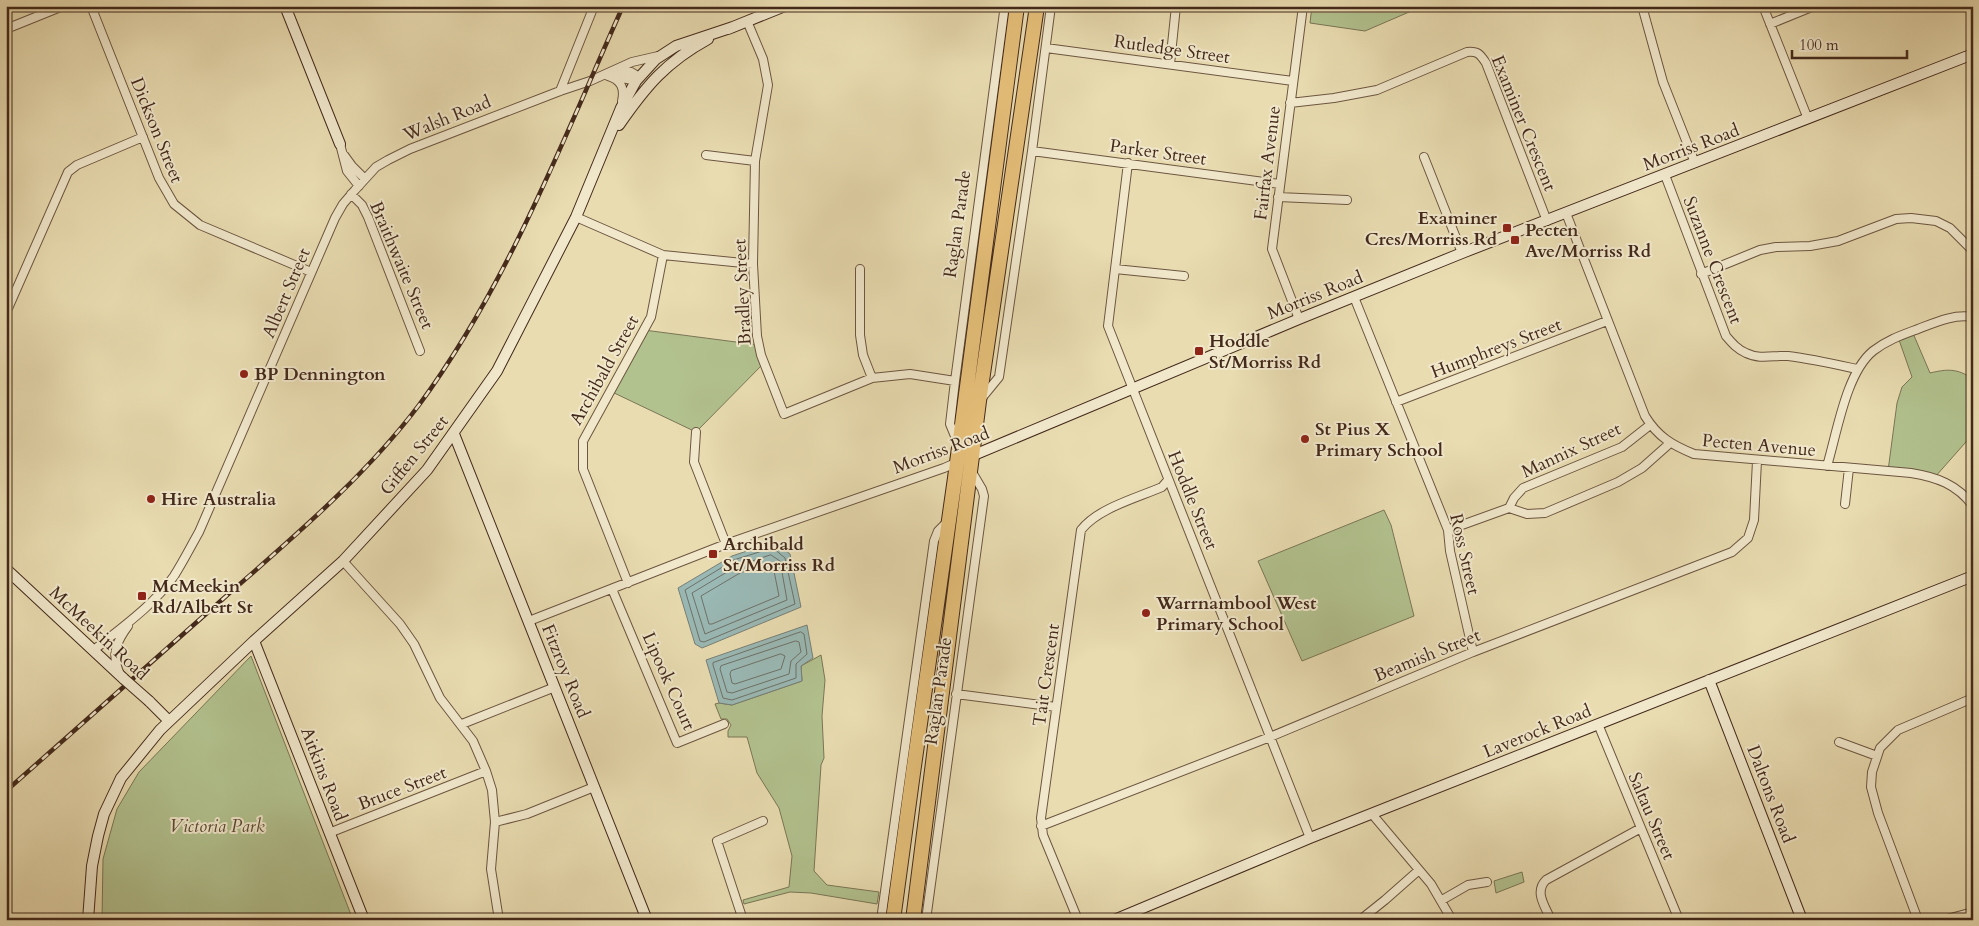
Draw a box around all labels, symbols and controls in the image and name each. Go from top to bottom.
scale bar [1792,28,1906,60]
street label: Rutledge Street [1112,29,1232,70]
text: 100 m [1799,35,1839,55]
street label: Examiner Crescent [1485,51,1562,195]
street label: Dickson Street [124,74,189,187]
street label: Walsh Road [399,89,495,148]
street label: Fairfax Avenue [1248,104,1287,222]
street label: Morriss Road [1639,117,1743,177]
street label: Parker Street [1108,133,1208,172]
street label: Raglan Parade [938,169,977,279]
street label: Suzanne Crescent [1677,193,1749,328]
street label: Braithwaite Street [363,197,440,333]
place label: Examiner Cres/Morriss Rd [1365,206,1498,252]
place label: Pecten Ave/Morriss Rd [1525,218,1652,264]
marker: Examiner Cres/Morriss Rd [1501,222,1513,234]
marker: Pecten Ave/Morriss Rd [1509,234,1521,246]
street label: Bradley Street [727,238,758,346]
street label: Albert Street [256,244,317,342]
street label: Morriss Road [1264,265,1367,326]
street label: Archibald Street [564,310,645,430]
street label: Humphreys Street [1427,312,1565,385]
place label: Hoddle St/Morriss Rd [1209,329,1322,375]
marker: Hoddle St/Morriss Rd [1193,345,1205,357]
place label: BP Dennington [254,362,386,387]
marker: BP Dennington [238,368,250,380]
street label: Giffen Street [374,410,455,501]
street label: Mannix Street [1517,416,1625,484]
place label: St Pius X Primary School [1315,417,1443,463]
street label: Morriss Road [889,420,993,480]
street label: Pecten Avenue [1701,428,1817,463]
marker: St Pius X Primary School [1299,433,1311,445]
street label: Hoddle Street [1161,447,1224,554]
place label: Hire Australia [161,487,276,512]
marker: Hire Australia [145,493,157,505]
street label: Ross Street [1443,511,1486,597]
place label: Archibald St/Morriss Rd [723,532,836,578]
marker: Archibald St/Morriss Rd [707,548,719,560]
place label: McMeekin Rd/Albert St [152,574,254,620]
street label: McMeekin Road [43,581,154,686]
marker: McMeekin Rd/Albert St [136,590,148,602]
place label: Warrnambool West Primary School [1155,591,1317,637]
marker: Warrnambool West Primary School [1140,607,1152,619]
street label: Fitzroy Road [535,620,596,722]
street label: Tait Crescent [1027,622,1066,728]
street label: Beamish Street [1370,623,1484,688]
street label: Lipook Court [636,628,701,735]
street label: Raglan Parade [919,636,958,746]
street label: Laverock Road [1479,698,1595,764]
street label: Aitkins Road [294,724,353,825]
street label: Daltons Road [1740,742,1801,847]
street label: Bruce Street [354,760,450,817]
street label: Saltau Street [1622,769,1681,864]
park label: Victoria Park [169,814,265,839]

